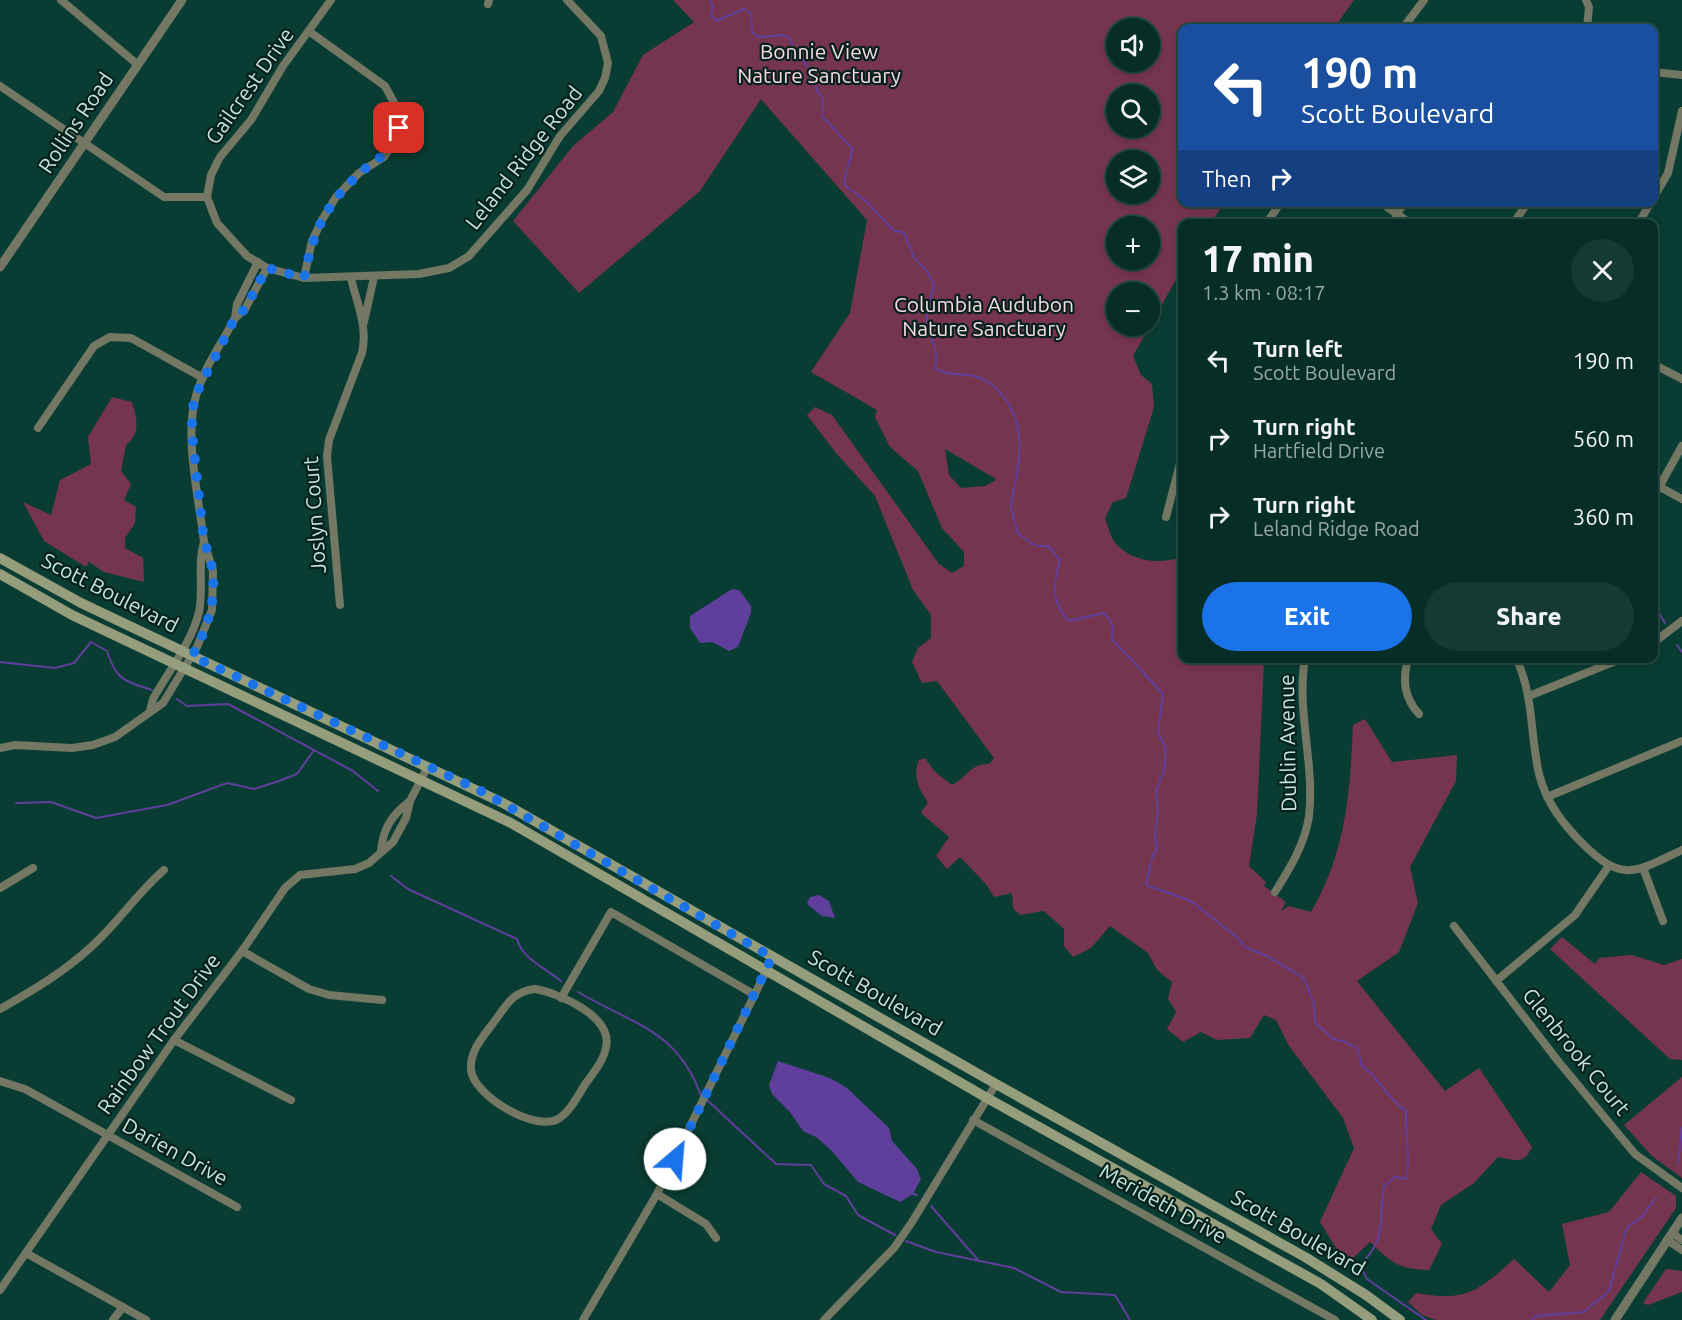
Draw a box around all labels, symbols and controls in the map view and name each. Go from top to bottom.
map controls [1106,18,1160,336]
button: sound [1106,18,1160,72]
street label: Gailcrest Drive [200,23,298,148]
park label: Bonnie View Nature Sanctuary [737,39,901,87]
icon: left [1202,48,1280,126]
text: 190 m [1301,49,1418,96]
street label: Rollins Road [33,68,117,177]
street label: Leland Ridge Road [460,81,587,234]
button: search [1106,84,1160,138]
text: Scott Boulevard [1301,98,1494,128]
pin [373,102,424,153]
icon: arrive [382,111,415,144]
button: layers [1106,150,1160,204]
icon: right [1264,162,1297,195]
text: Then [1202,166,1252,191]
button: + [1106,216,1160,270]
text: 17 min [1202,238,1314,279]
button: close [1571,239,1634,302]
text: 1.3 km · 08:17 [1202,281,1326,304]
button: − [1106,282,1160,336]
park label: Columbia Audubon Nature Sanctuary [894,292,1074,340]
text: Turn left [1253,336,1343,361]
icon: left [1202,344,1235,377]
text: 190 m [1573,348,1634,373]
text: Scott Boulevard [1253,361,1396,384]
text: Turn right [1253,414,1355,439]
icon: right [1202,422,1235,455]
text: 560 m [1573,426,1634,451]
text: Hartfield Drive [1253,439,1385,462]
street label: Joslyn Court [298,456,330,575]
text: Turn right [1253,492,1355,517]
icon: right [1202,500,1235,533]
text: 360 m [1573,504,1634,529]
text: Leland Ridge Road [1253,517,1420,540]
street label: Scott Boulevard [38,547,183,637]
button: Exit [1202,582,1412,651]
button: Share [1424,582,1634,651]
street label: Dublin Avenue [1274,674,1300,812]
street label: Scott Boulevard [804,944,947,1040]
street label: Rainbow Trout Drive [92,949,224,1118]
street label: Glenbrook Court [1518,983,1635,1120]
street label: Darien Drive [119,1112,232,1190]
position arrow [643,1127,707,1191]
street label: Merideth Drive [1096,1158,1231,1248]
street label: Scott Boulevard [1227,1184,1370,1280]

